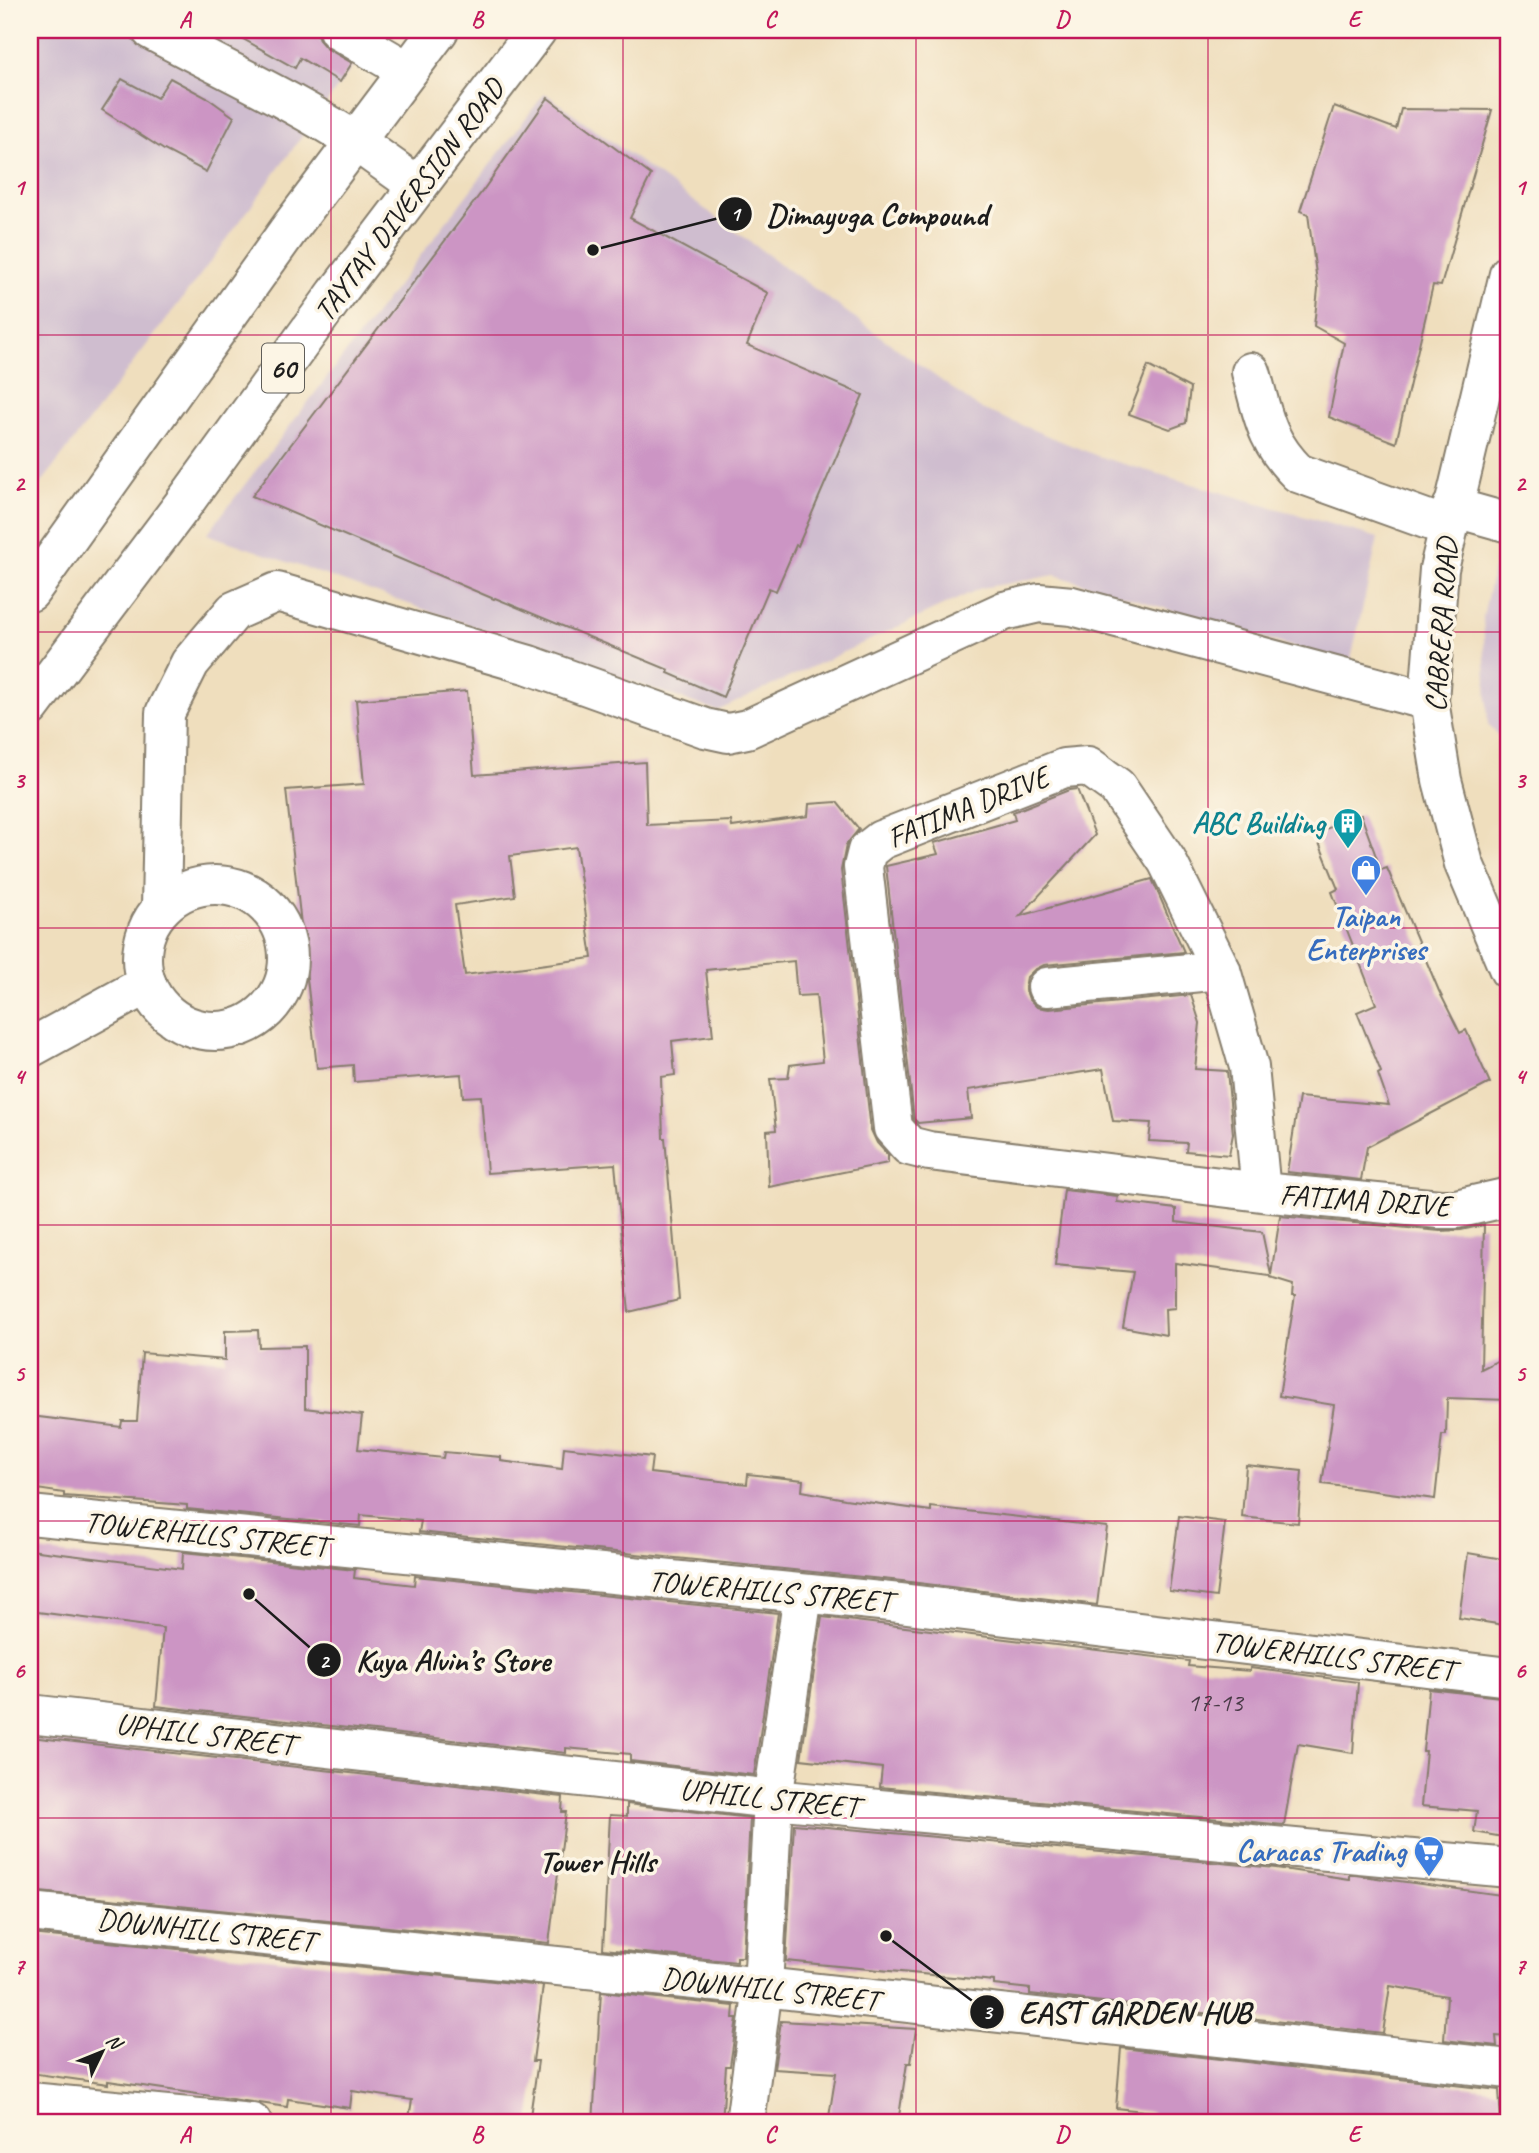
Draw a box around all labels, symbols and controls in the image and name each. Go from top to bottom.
text: A [179,5,193,34]
text: B [471,5,485,34]
text: C [765,5,779,34]
text: D [1055,5,1071,34]
text: E [1348,5,1364,34]
street label: TAYTAY DIVERSION ROAD [305,69,514,329]
text: 1 [14,173,27,202]
text: 1 [1515,173,1528,202]
callout: Dimayuga Compound [718,188,1002,241]
text: Dimayuga Compound [766,194,993,235]
text: 1 [730,201,742,227]
road number: 60 [262,344,304,392]
text: 2 [14,469,27,498]
text: 2 [1515,469,1528,498]
street label: CABRERA ROAD [1416,534,1466,713]
street label: FATIMA DRIVE [882,756,1057,857]
text: 3 [14,766,27,795]
text: 3 [1515,766,1528,795]
place label: ABC Building [1192,804,1327,842]
building icon: ABC Building [1331,806,1365,850]
shop icon: Taipan Enterprises [1349,853,1383,897]
place label: Taipan Enterprises [1306,897,1429,969]
text: 4 [14,1062,27,1091]
text: 4 [1515,1062,1528,1091]
street label: FATIMA DRIVE [1279,1175,1455,1225]
text: 5 [14,1359,26,1388]
text: 5 [1515,1359,1527,1388]
street label: TOWERHILLS STREET [83,1502,336,1566]
street label: TOWERHILLS STREET [647,1561,900,1621]
street label: TOWERHILLS STREET [1210,1622,1463,1691]
callout: Kuya Alvin’s Store [306,1634,564,1687]
text: Kuya Alvin’s Store [356,1640,553,1681]
text: 2 [319,1648,331,1674]
text: 6 [14,1656,27,1685]
text: 6 [1515,1656,1528,1685]
house number: 17-13 [1187,1686,1245,1719]
street label: UPHILL STREET [114,1704,303,1765]
street label: UPHILL STREET [678,1770,867,1827]
place label: Caracas Trading [1236,1832,1408,1870]
supermarket icon: Caracas Trading [1412,1834,1446,1878]
district label: Tower Hills [539,1841,659,1882]
street label: DOWNHILL STREET [95,1900,323,1961]
text: 7 [14,1952,27,1981]
text: 7 [1515,1952,1528,1981]
street label: DOWNHILL STREET [659,1959,887,2020]
callout: EAST GARDEN HUB [970,1986,1265,2039]
text: EAST GARDEN HUB [1018,1992,1254,2033]
text: 3 [982,1999,994,2025]
north arrow [66,2016,136,2086]
text: N [101,2029,129,2056]
text: A [179,2120,193,2149]
text: B [471,2120,485,2149]
text: C [765,2120,779,2149]
text: D [1055,2120,1071,2149]
text: E [1348,2120,1364,2149]

